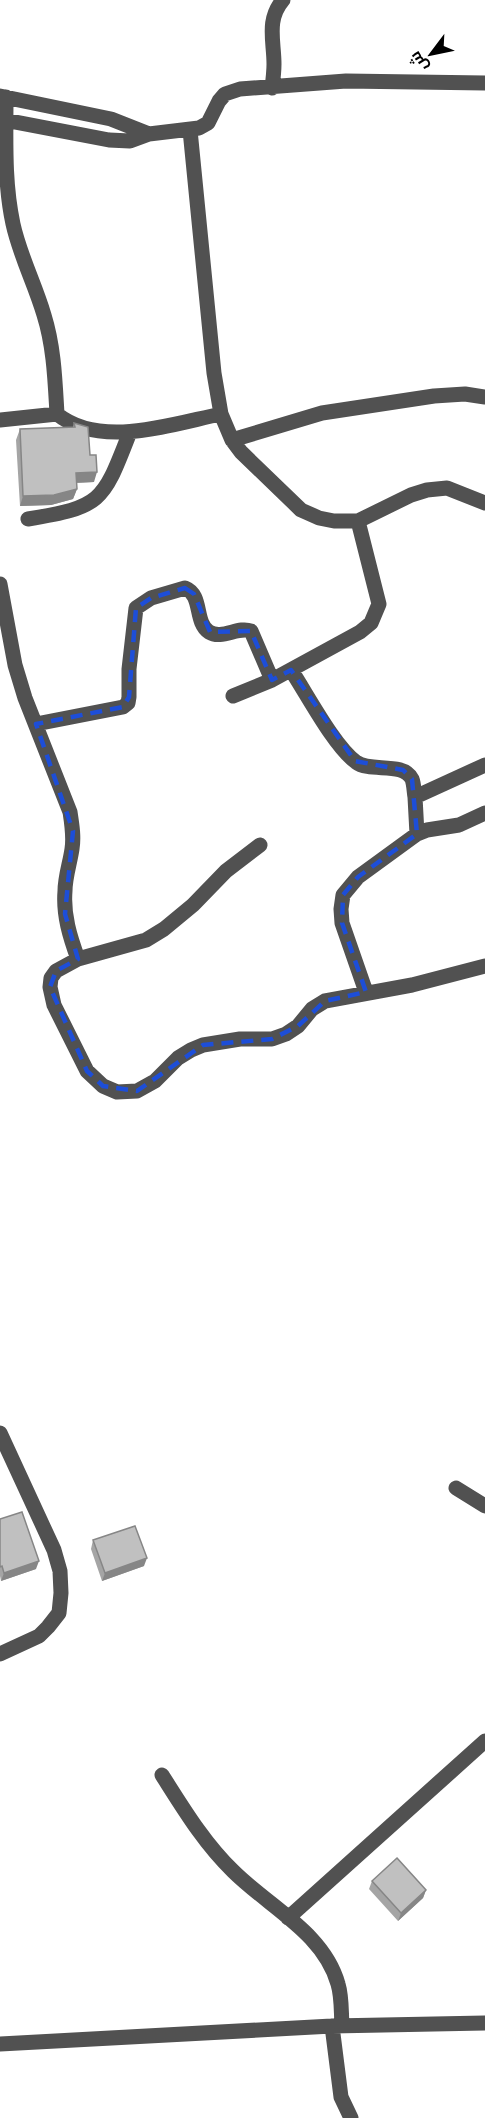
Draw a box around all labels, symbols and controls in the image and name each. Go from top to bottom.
north arrow [401,24,461,84]
text: ش [405,48,432,75]

